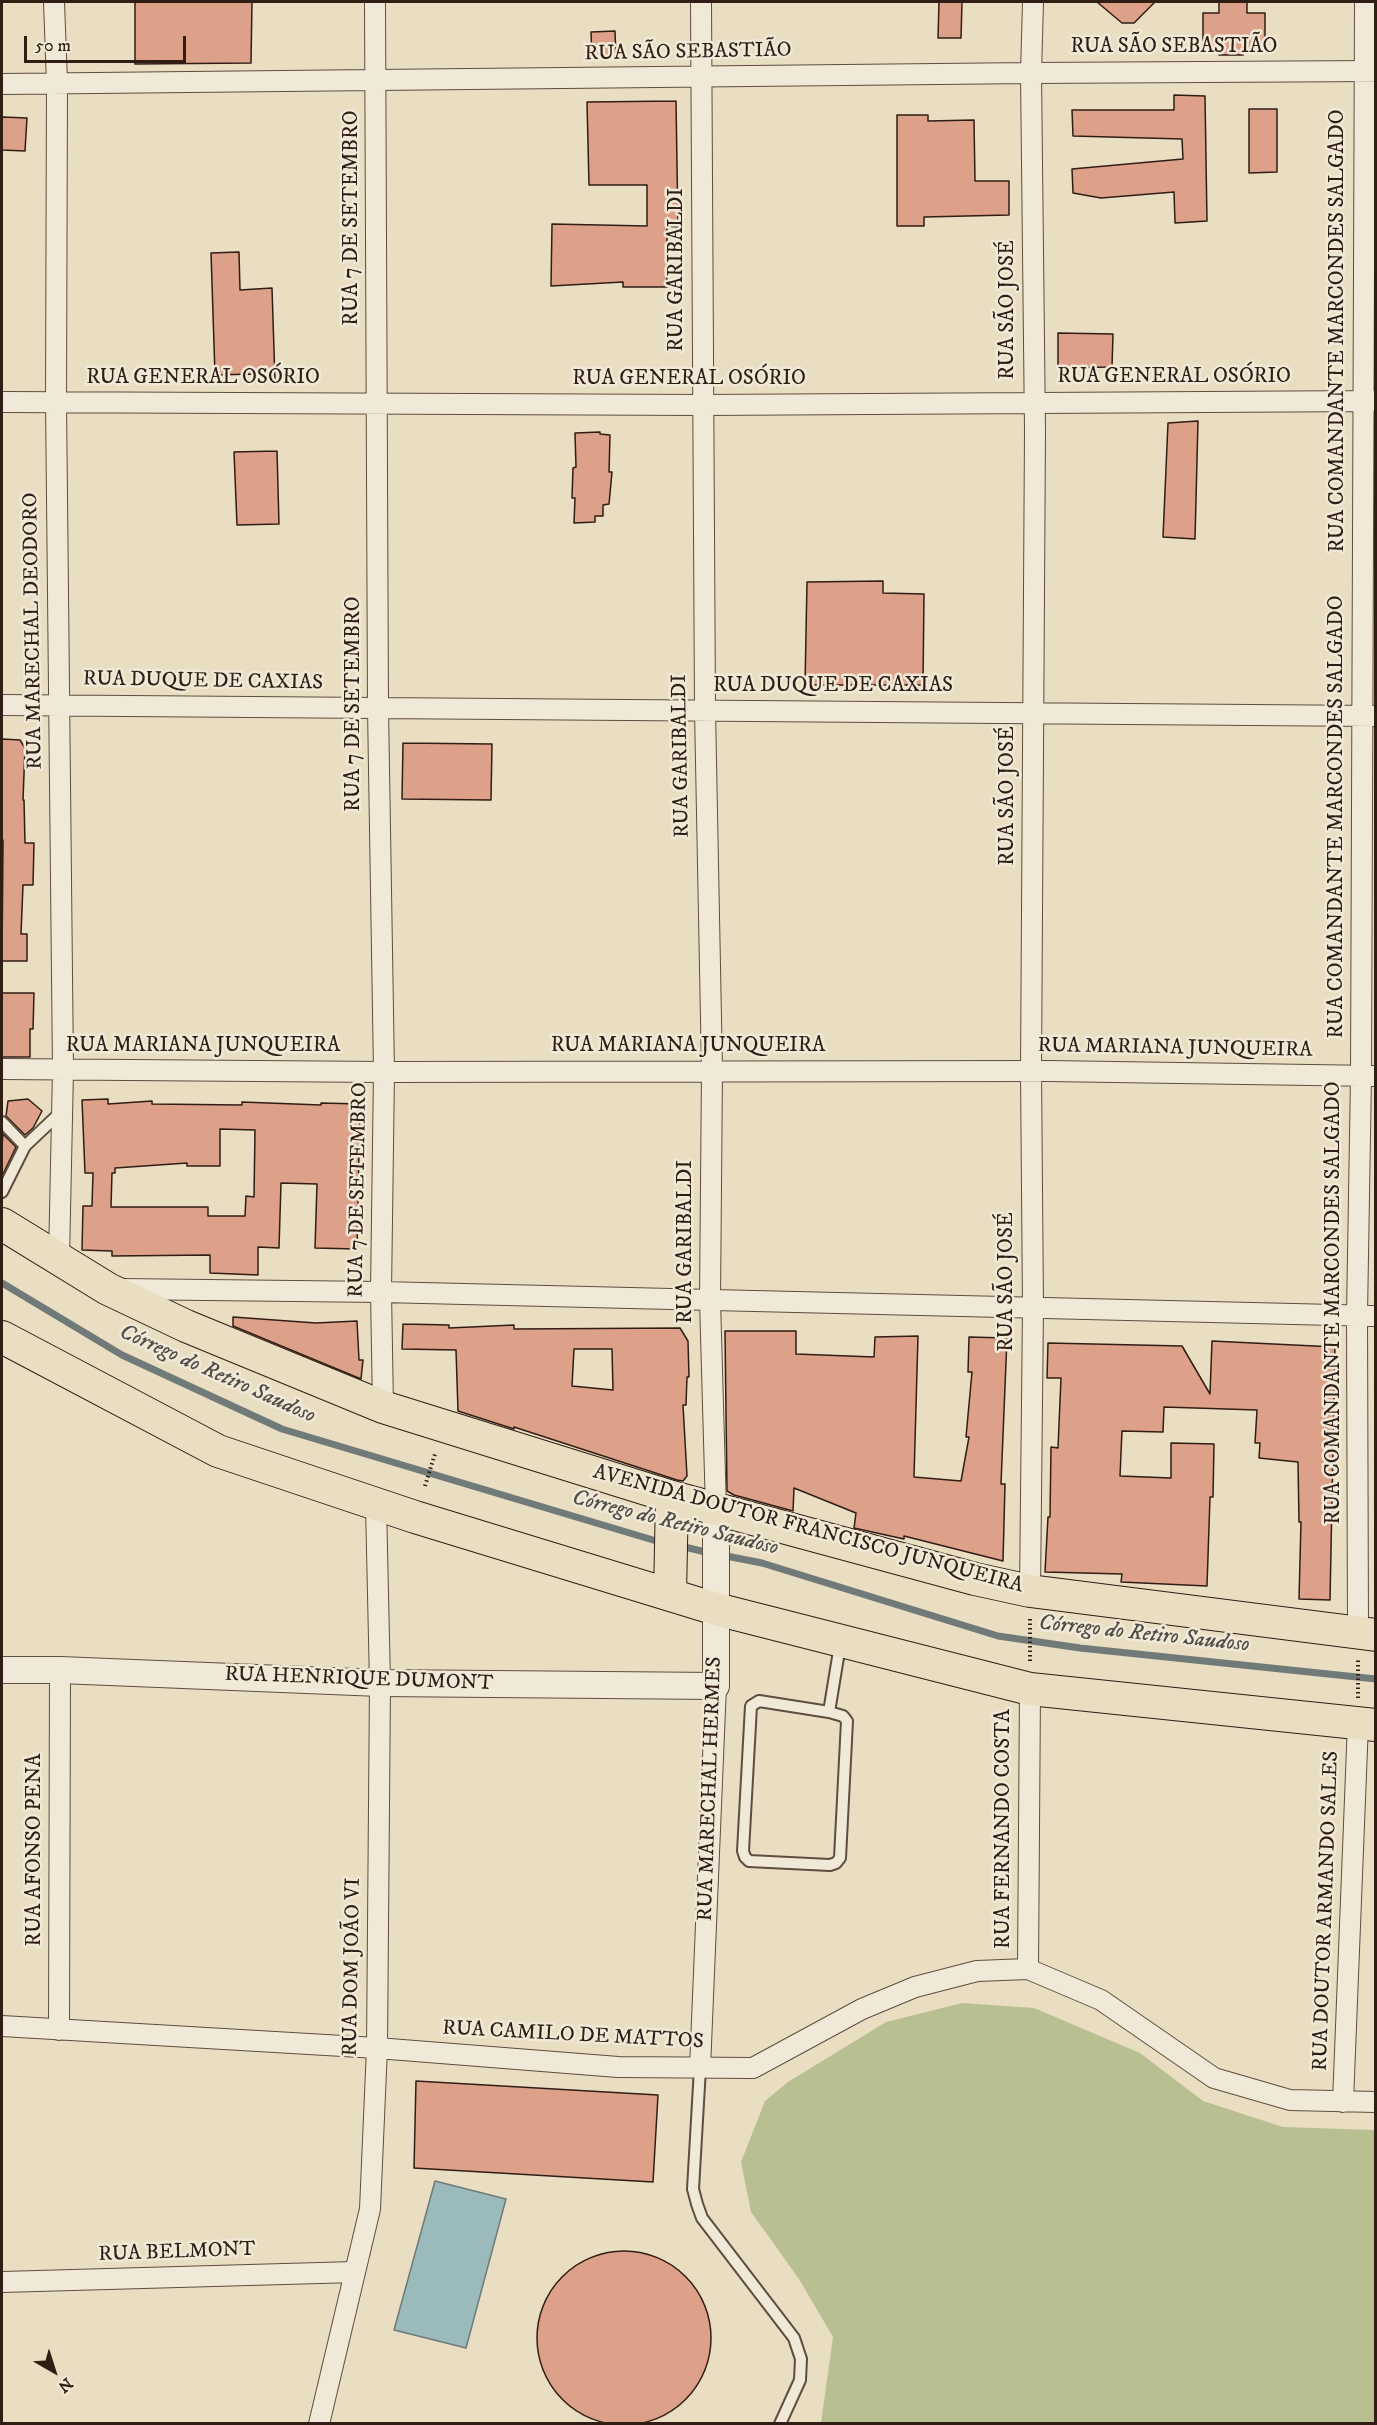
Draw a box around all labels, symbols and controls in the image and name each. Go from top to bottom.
scale bar [27,24,189,62]
text: 50 m [35,35,71,57]
street label: RUA SÃO SEBASTIÃO [1071,35,1277,61]
street label: RUA SÃO SEBASTIÃO [584,39,792,67]
street label: RUA COMANDANTE MARCONDES SALGADO [1326,109,1352,553]
street label: RUA 7 DE SETEMBRO [340,110,366,326]
street label: RUA GARIBALDI [665,188,691,352]
street label: RUA SÃO JOSÉ [996,240,1022,380]
street label: RUA GENERAL OSÓRIO [1057,365,1291,391]
street label: RUA GENERAL OSÓRIO [86,366,320,392]
street label: RUA GENERAL OSÓRIO [572,367,806,393]
street label: RUA MARECHAL DEODORO [19,492,49,770]
street label: RUA COMANDANTE MARCONDES SALGADO [1325,595,1351,1039]
street label: RUA 7 DE SETEMBRO [342,596,368,812]
street label: RUA DUQUE DE CAXIAS [83,667,323,697]
street label: RUA GARIBALDI [668,674,696,838]
street label: RUA DUQUE DE CAXIAS [713,674,953,700]
street label: RUA SÃO JOSÉ [996,726,1022,866]
street label: RUA MARIANA JUNQUEIRA [66,1034,340,1060]
street label: RUA MARIANA JUNQUEIRA [551,1034,825,1060]
street label: RUA MARIANA JUNQUEIRA [1037,1034,1313,1064]
street label: RUA COMANDANTE MARCONDES SALGADO [1322,1081,1348,1525]
street label: RUA 7 DE SETEMBRO [345,1082,373,1298]
street label: RUA GARIBALDI [674,1160,700,1324]
street label: RUA SÃO JOSÉ [995,1212,1021,1352]
water label: Córrego do Retiro Saudoso [115,1320,319,1430]
street label: AVENIDA DOUTOR FRANCISCO JUNQUEIRA [590,1460,1026,1600]
water label: Córrego do Retiro Saudoso [569,1486,781,1562]
water label: Córrego do Retiro Saudoso [1037,1611,1251,1659]
street label: RUA MARECHAL HERMES [694,1656,728,1922]
street label: RUA HENRIQUE DUMONT [224,1663,494,1697]
street label: RUA FERNANDO COSTA [992,1709,1018,1949]
street label: RUA DOUTOR ARMANDO SALES [1309,1750,1345,2072]
street label: RUA AFONSO PENA [23,1754,49,1946]
street label: RUA DOM JOÃO VI [339,1877,367,2057]
street label: RUA CAMILO DE MATTOS [442,2017,704,2055]
street label: RUA BELMONT [98,2238,256,2268]
north arrow [24,2341,84,2401]
text: N [54,2373,77,2397]

